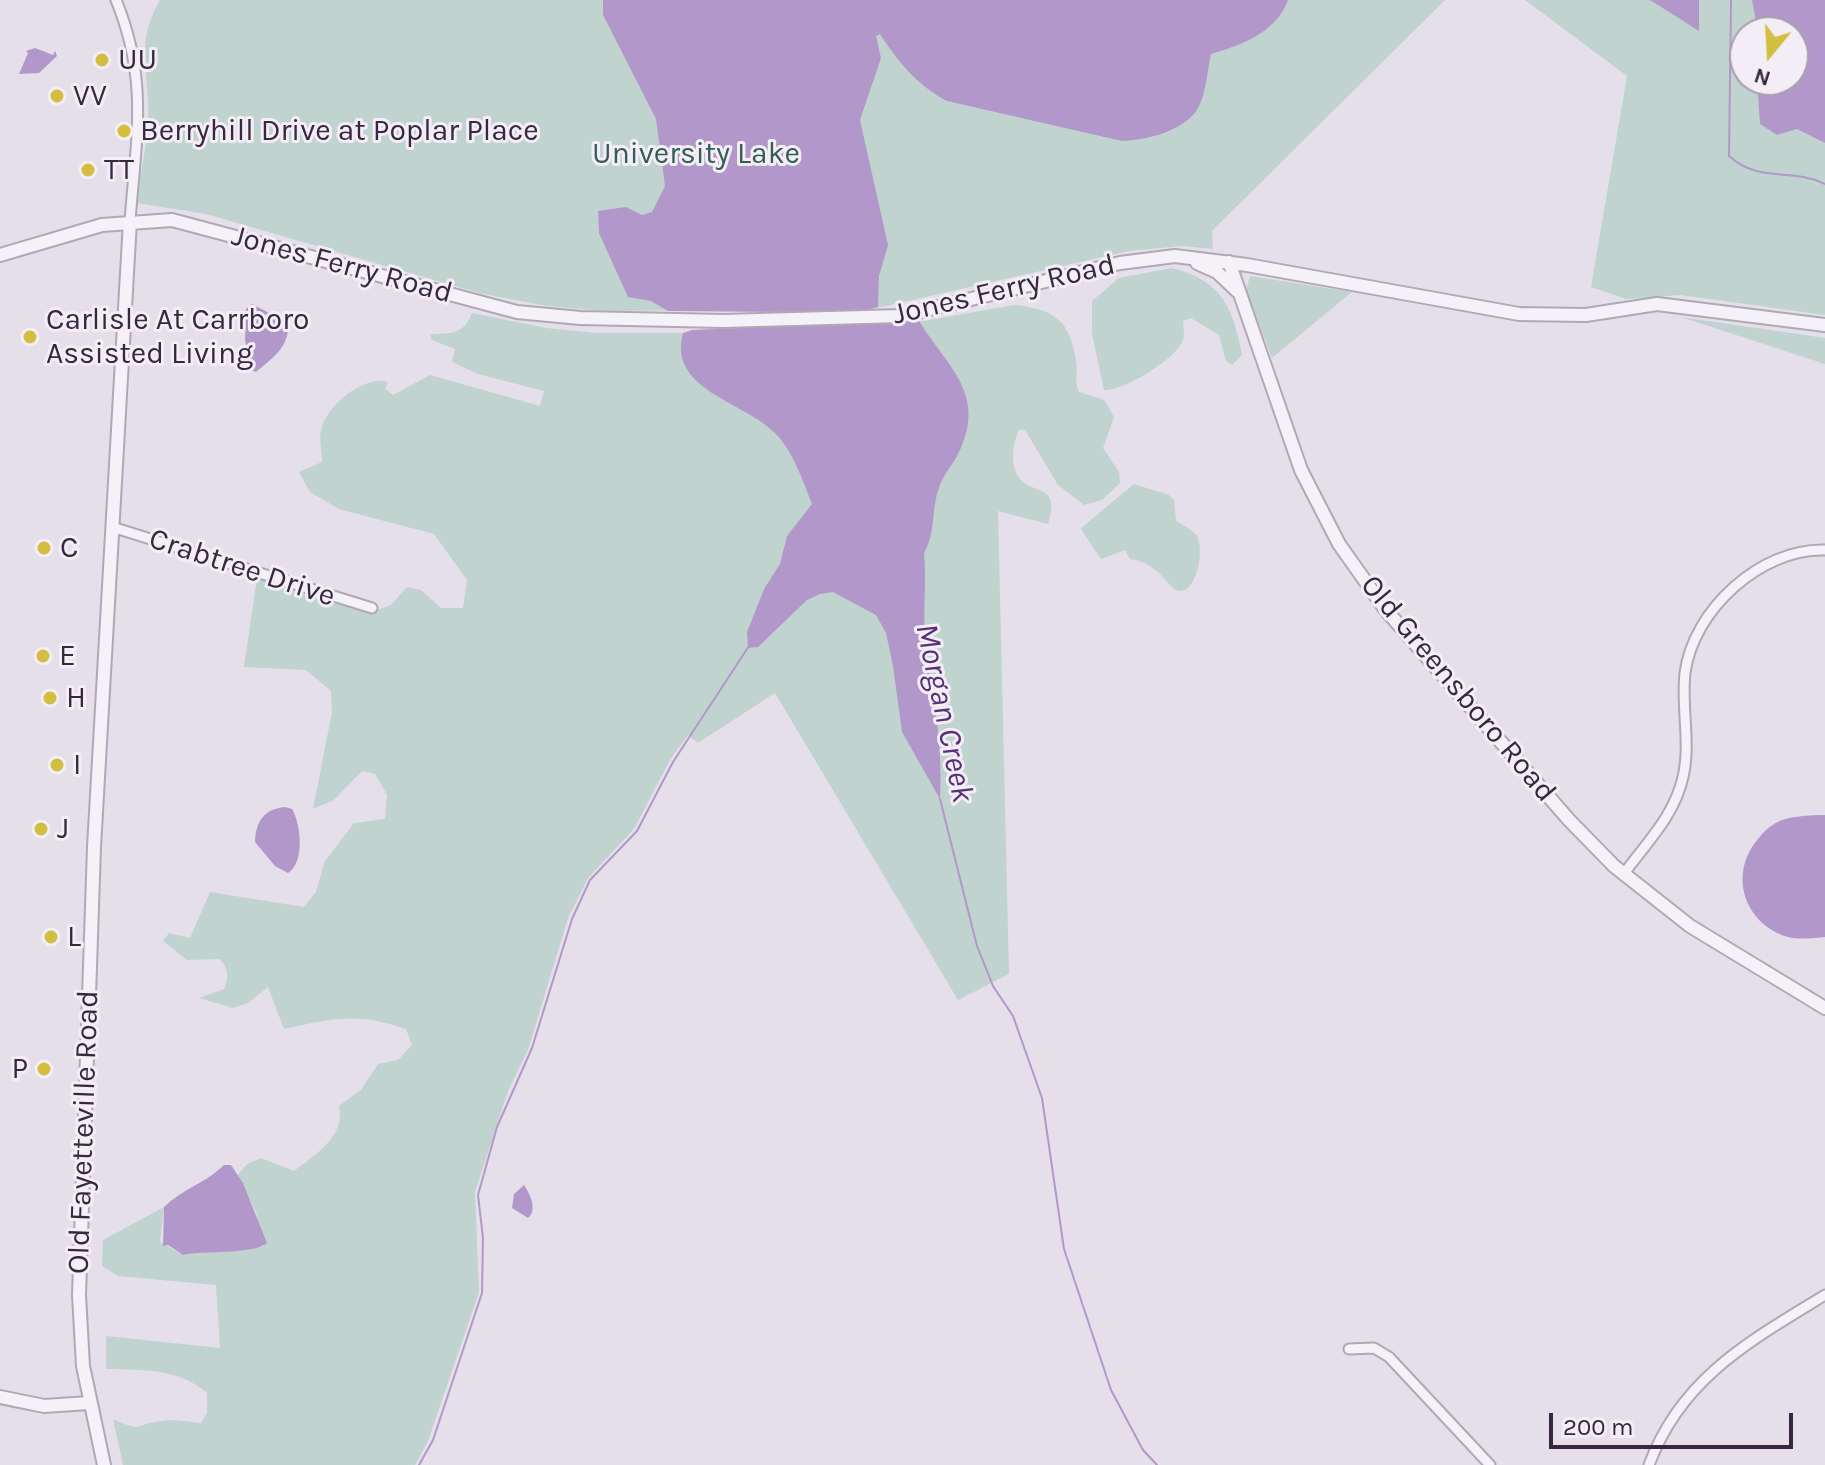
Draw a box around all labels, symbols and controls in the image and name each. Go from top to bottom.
north arrow [1729,16,1809,96]
place label: UU [118,42,157,78]
marker: UU [93,51,111,69]
text: N [1751,62,1774,92]
place label: VV [73,78,107,114]
marker: VV [48,87,66,105]
place label: Berryhill Drive at Poplar Place [140,113,539,149]
marker: Berryhill Drive at Poplar Place [115,122,133,140]
park label: University Lake [592,136,800,172]
place label: TT [104,152,134,188]
marker: TT [79,161,97,179]
street label: Jones Ferry Road [228,218,456,312]
street label: Jones Ferry Road [889,247,1119,333]
place label: Carlisle At Carrboro Assisted Living [46,302,309,372]
marker: Carlisle At Carrboro Assisted Living [21,328,39,346]
street label: Crabtree Drive [144,521,340,615]
place label: C [60,530,78,566]
marker: C [35,539,53,557]
street label: Old Greensboro Road [1353,568,1563,810]
water label: Morgan Creek [906,620,982,806]
place label: E [59,638,76,674]
marker: E [34,647,52,665]
place label: H [66,680,86,716]
marker: H [41,689,59,707]
place label: I [73,747,81,783]
marker: I [48,756,66,774]
place label: J [57,811,69,847]
marker: J [32,820,50,838]
place label: L [67,919,81,955]
marker: L [42,928,60,946]
street label: Old Fayetteville Road [61,989,107,1275]
place label: P [11,1051,28,1087]
marker: P [35,1060,53,1078]
scale bar [1553,1397,1797,1447]
text: 200 m [1563,1413,1634,1441]

